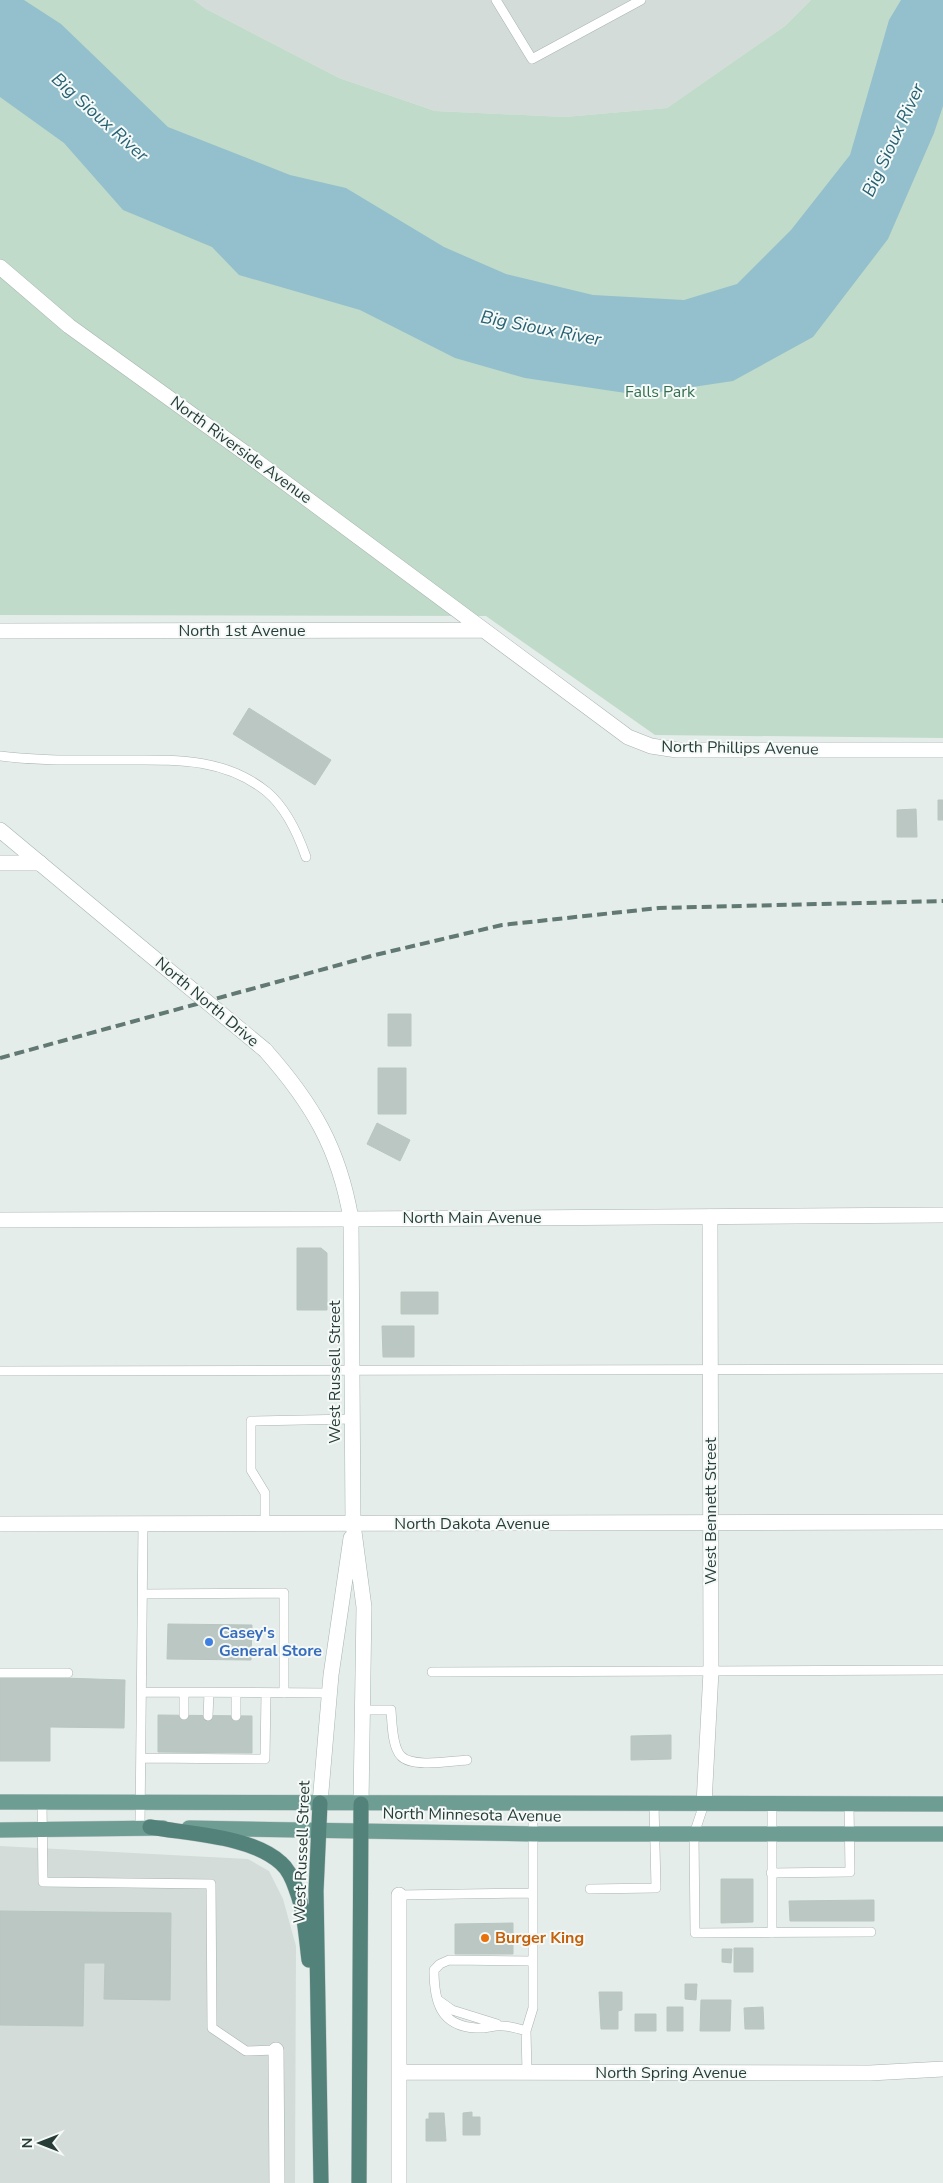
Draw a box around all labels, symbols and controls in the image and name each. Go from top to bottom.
water label: Big Sioux River [47,67,154,167]
water label: Big Sioux River [856,79,930,201]
water label: Big Sioux River [479,305,604,352]
park label: Falls Park [625,381,696,403]
street label: North Riverside Avenue [166,391,316,509]
street label: North 1st Avenue [178,620,306,642]
street label: North Phillips Avenue [661,736,819,760]
street label: North North Drive [150,952,264,1052]
street label: North Main Avenue [402,1207,542,1229]
street label: West Russell Street [324,1300,346,1444]
street label: West Bennett Street [700,1437,722,1585]
street label: North Dakota Avenue [394,1513,550,1535]
place label: Casey's General Store [219,1622,322,1662]
marker: Casey's General Store [203,1636,215,1648]
street label: West Russell Street [289,1780,316,1924]
street label: North Minnesota Avenue [382,1802,562,1828]
place label: Burger King [495,1927,584,1949]
marker: Burger King [479,1932,491,1944]
street label: North Spring Avenue [595,2062,747,2084]
north arrow [15,2118,65,2168]
text: N [18,2138,37,2148]

